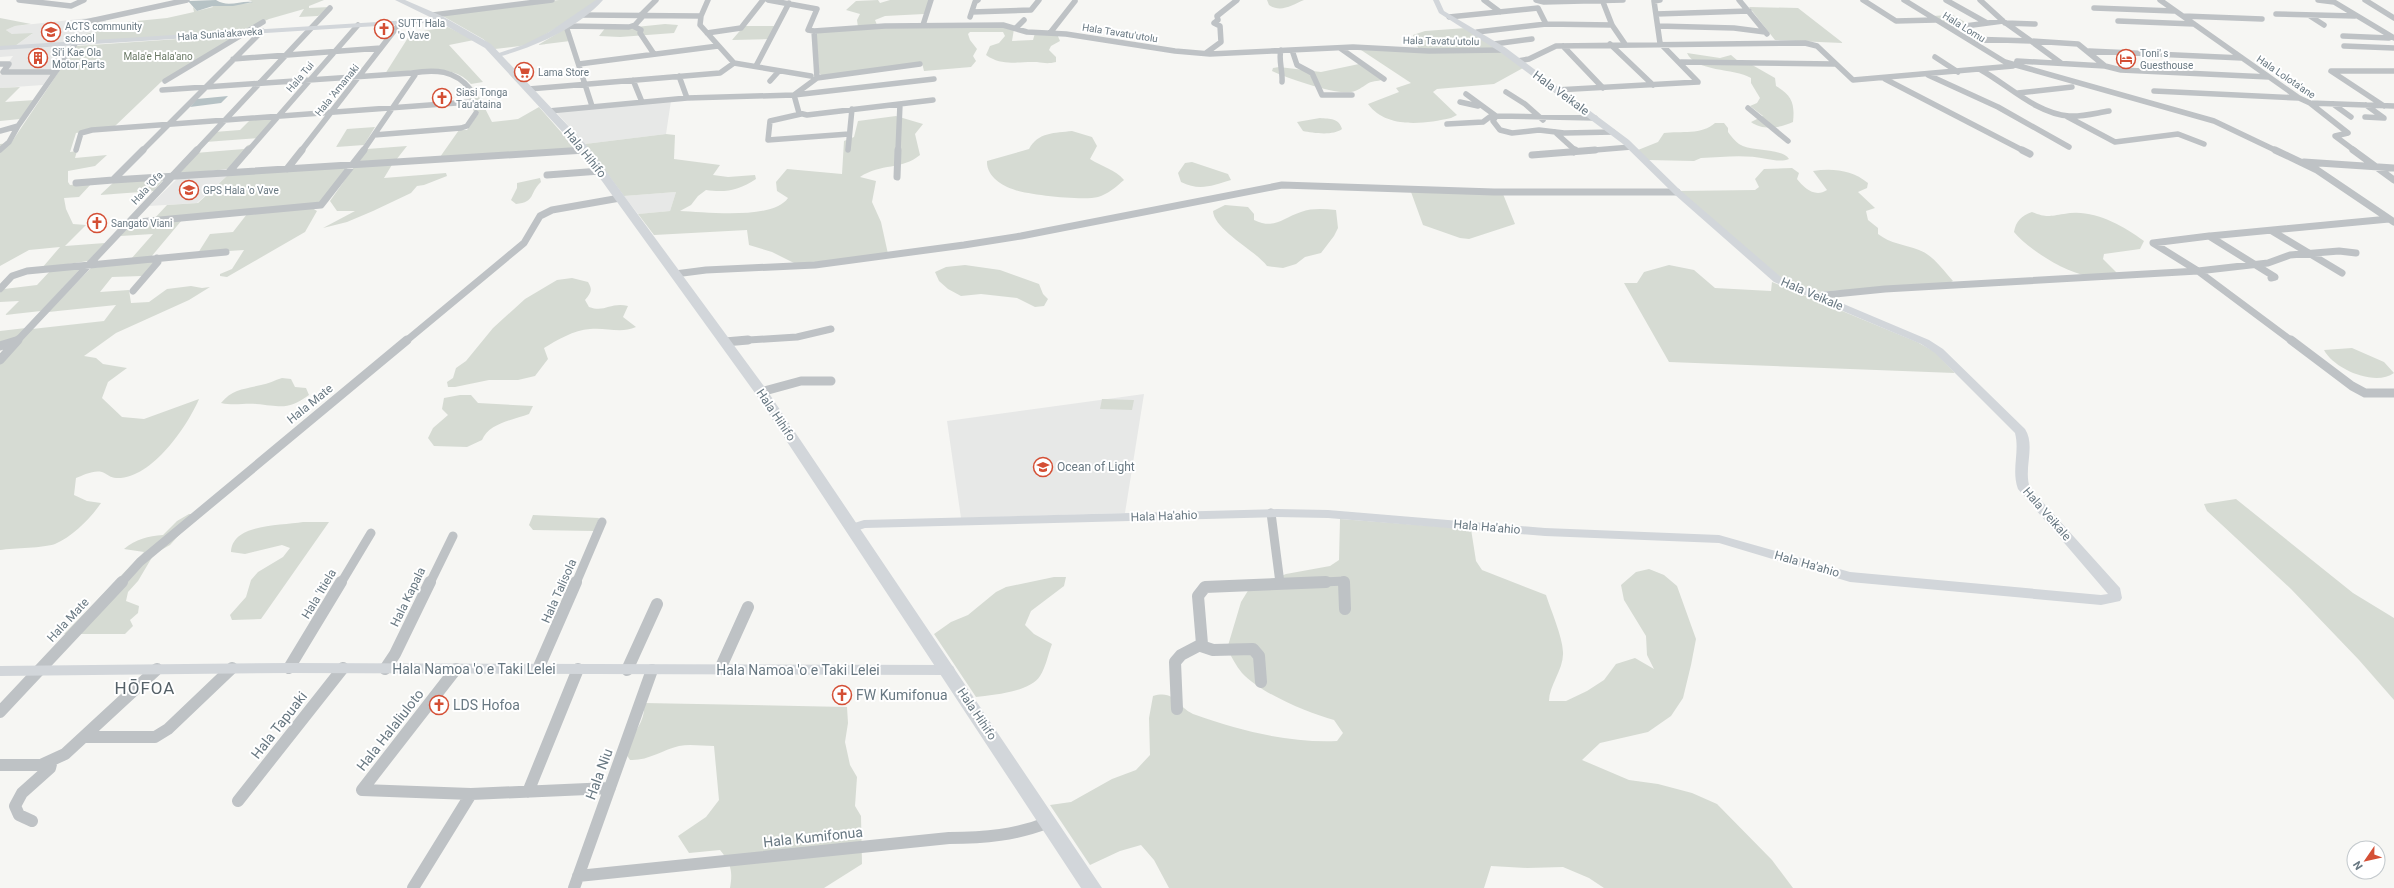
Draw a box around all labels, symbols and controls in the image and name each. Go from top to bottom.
street label: Hala Lomu [1941,10,1987,44]
church icon: SUTT Hala 'o Vave [373,18,395,40]
place label: SUTT Hala 'o Vave [398,18,445,41]
school or university icon: ACTS community school [40,21,62,43]
place label: ACTS community school [65,21,142,44]
street label: Hala Tavatu'utolu [1081,22,1159,44]
street label: Hala Sunia'akaveka [177,26,263,42]
street label: Hala Tavatu'utolu [1403,35,1479,47]
building icon: Si'i Kae Ola Motor Parts [27,47,49,69]
place label: Si'i Kae Ola Motor Parts [52,47,105,70]
hotel icon: Toni' s Guesthouse [2115,48,2137,70]
place label: Toni' s Guesthouse [2140,48,2193,71]
park label: Mala'e Hala'ano [123,51,193,62]
street label: Hala Lolota'ane [2255,53,2317,101]
street label: Hala Tui [284,60,316,94]
supermarket icon: Lama Store [513,61,535,83]
street label: Hala 'Amanaki [313,62,361,118]
place label: Lama Store [538,67,589,78]
street label: Hala Veikale [1530,68,1592,118]
church icon: Siasi Tonga Tau'ataina [431,87,453,109]
place label: Siasi Tonga Tau'ataina [456,87,507,110]
street label: Hala Hihifo [561,125,609,181]
street label: Hala 'Ofa [129,169,165,207]
school or university icon: GPS Hala 'o Vave [178,179,200,201]
place label: GPS Hala 'o Vave [203,185,279,196]
church icon: Sangato Viani [86,212,108,234]
place label: Sangato Viani [111,218,173,229]
street label: Hala Veikale [1779,275,1845,313]
street label: Hala Mate [284,381,336,427]
street label: Hala Hihifo [754,386,799,444]
school or university icon: Ocean of Light [1032,456,1054,478]
place label: Ocean of Light [1057,460,1135,474]
street label: Hala Veikale [2020,484,2074,544]
street label: Hala Ha'ahio [1130,508,1198,524]
street label: Hala Ha'ahio [1453,517,1521,537]
street label: Hala Ha'ahio [1773,548,1841,580]
street label: Hala Talisola [539,557,579,625]
street label: Hala Kapala [388,565,428,629]
street label: Hala 'Itiela [299,567,339,621]
street label: Hala Mate [44,595,92,645]
street label: Hala Namoa 'o e Taki Lelei [392,661,556,677]
street label: Hala Namoa 'o e Taki Lelei [716,662,880,678]
district label: HŌFOA [115,678,175,698]
church icon: FW Kumifonua [831,684,853,706]
street label: Hala Hihifo [955,685,1000,743]
street label: Hala Halaliuloto [353,686,427,774]
place label: FW Kumifonua [856,687,948,703]
street label: Hala Tapuaki [248,688,310,762]
church icon: LDS Hofoa [428,694,450,716]
place label: LDS Hofoa [453,697,520,713]
street label: Hala Niu [582,746,616,802]
street label: Hala Kumifonua [762,824,864,850]
north arrow [2346,840,2386,880]
text: N [2350,858,2366,872]

